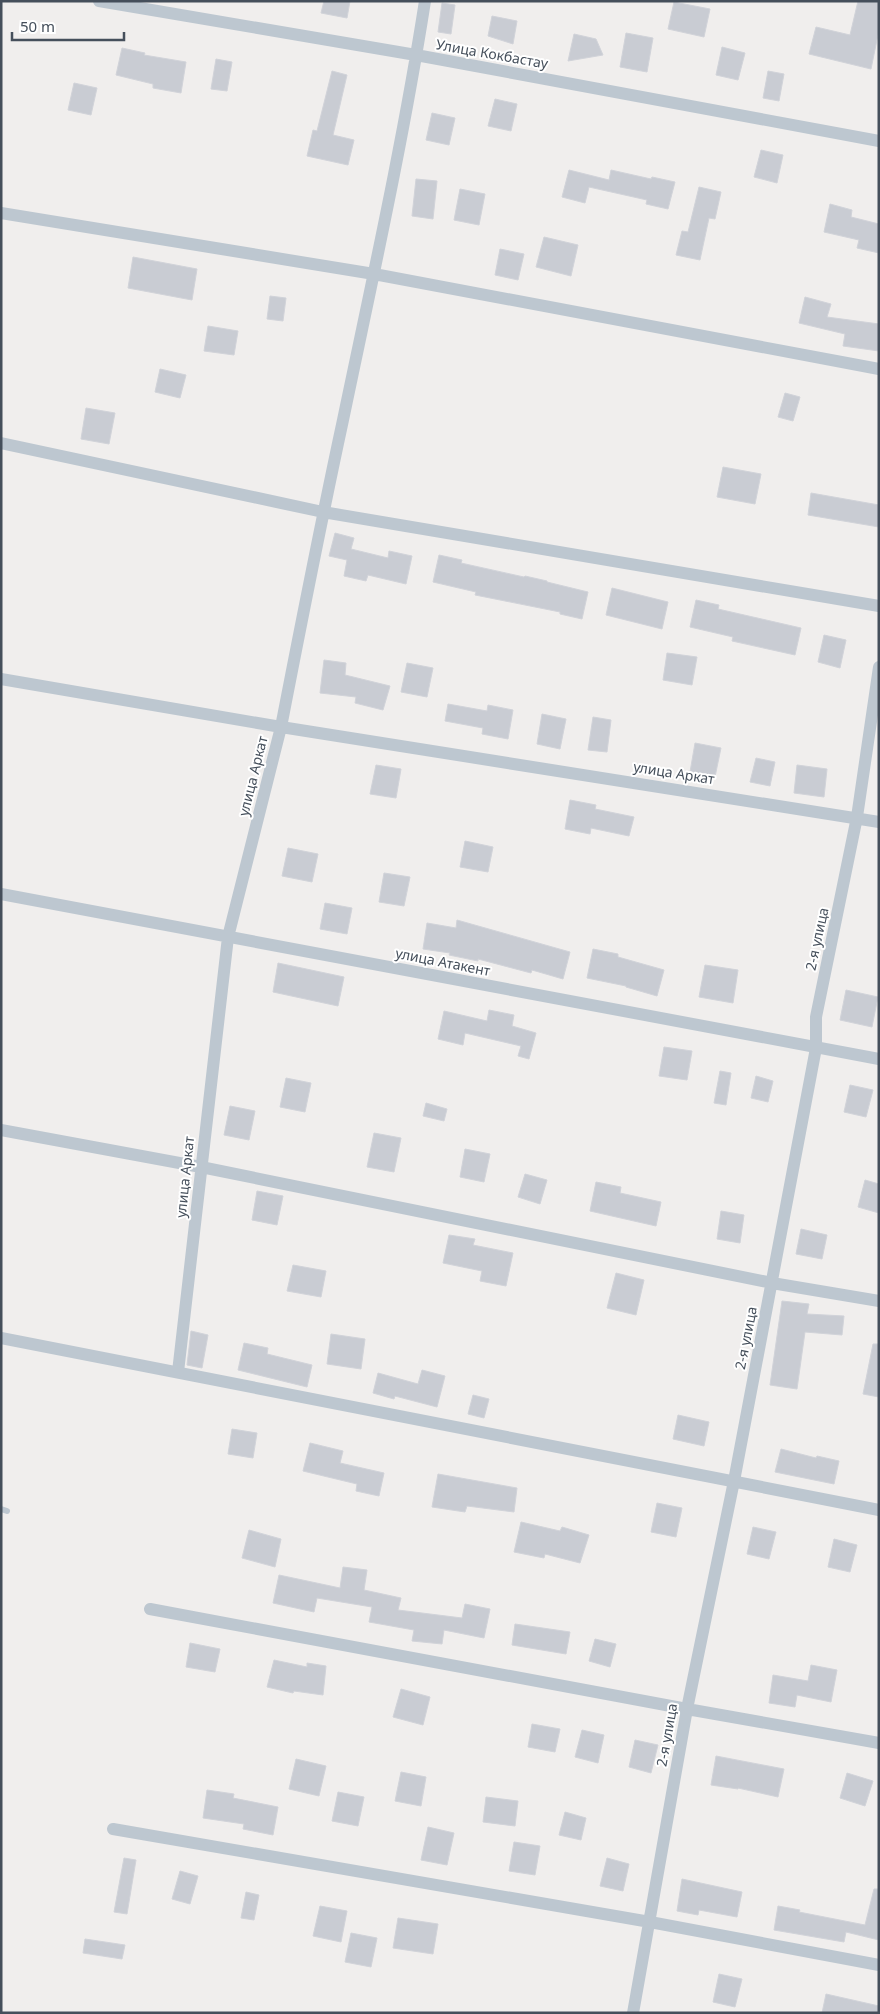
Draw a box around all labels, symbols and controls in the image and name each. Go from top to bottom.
scale bar [12,10,125,42]
text: 50 m [20,16,55,36]
street label: Улица Кокбастау [435,34,550,73]
street label: улица Аркат [233,733,272,818]
street label: улица Аркат [632,757,717,788]
street label: 2-я улица [801,906,832,972]
street label: улица Атакент [394,943,493,980]
street label: улица Аркат [171,1135,198,1219]
street label: 2-я улица [730,1305,761,1371]
street label: 2-я улица [652,1702,681,1768]

